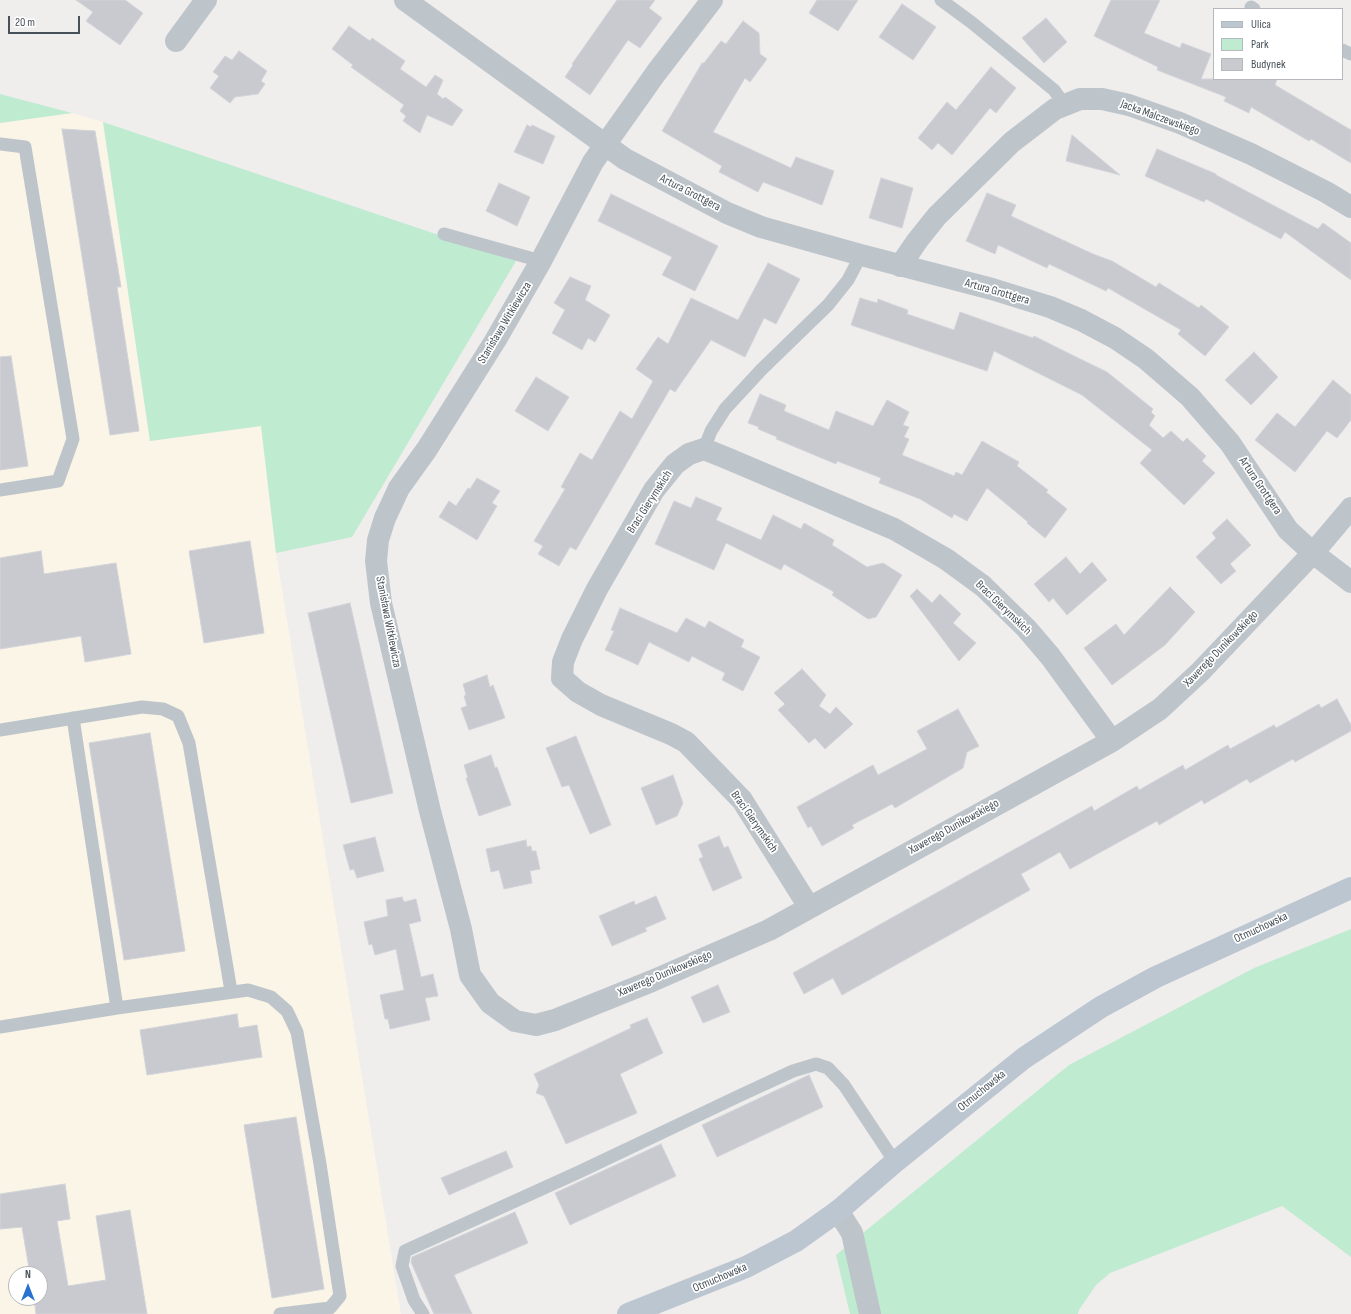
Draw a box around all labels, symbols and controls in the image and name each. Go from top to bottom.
scale bar [10,8,82,34]
legend [1213,8,1343,80]
text: 20 m [15,15,35,30]
text: Ulica [1251,17,1271,32]
text: Park [1251,37,1269,52]
text: Budynek [1251,57,1286,72]
street label: Jacka Malczewskiego [1119,97,1201,139]
street label: Artura Grottgera [657,172,723,214]
street label: Artura Grottgera [963,276,1031,308]
street label: Stanisława Witkiewicza [475,279,535,367]
street label: Artura Grottgera [1235,454,1285,518]
street label: Braci Gierymskich [624,468,676,536]
street label: Stanisława Witkiewicza [372,575,404,669]
street label: Braci Gierymskich [972,578,1034,638]
street label: Xawerego Dunikowskiego [1181,608,1261,690]
street label: Braci Gierymskich [727,788,781,856]
street label: Xawerego Dunikowskiego [906,796,1002,858]
street label: Otmuchowska [1232,909,1290,947]
street label: Xawerego Dunikowskiego [616,948,714,1000]
street label: Otmuchowska [955,1067,1009,1115]
street label: Otmuchowska [691,1260,749,1296]
north arrow [8,1266,48,1306]
text: N [25,1268,31,1281]

